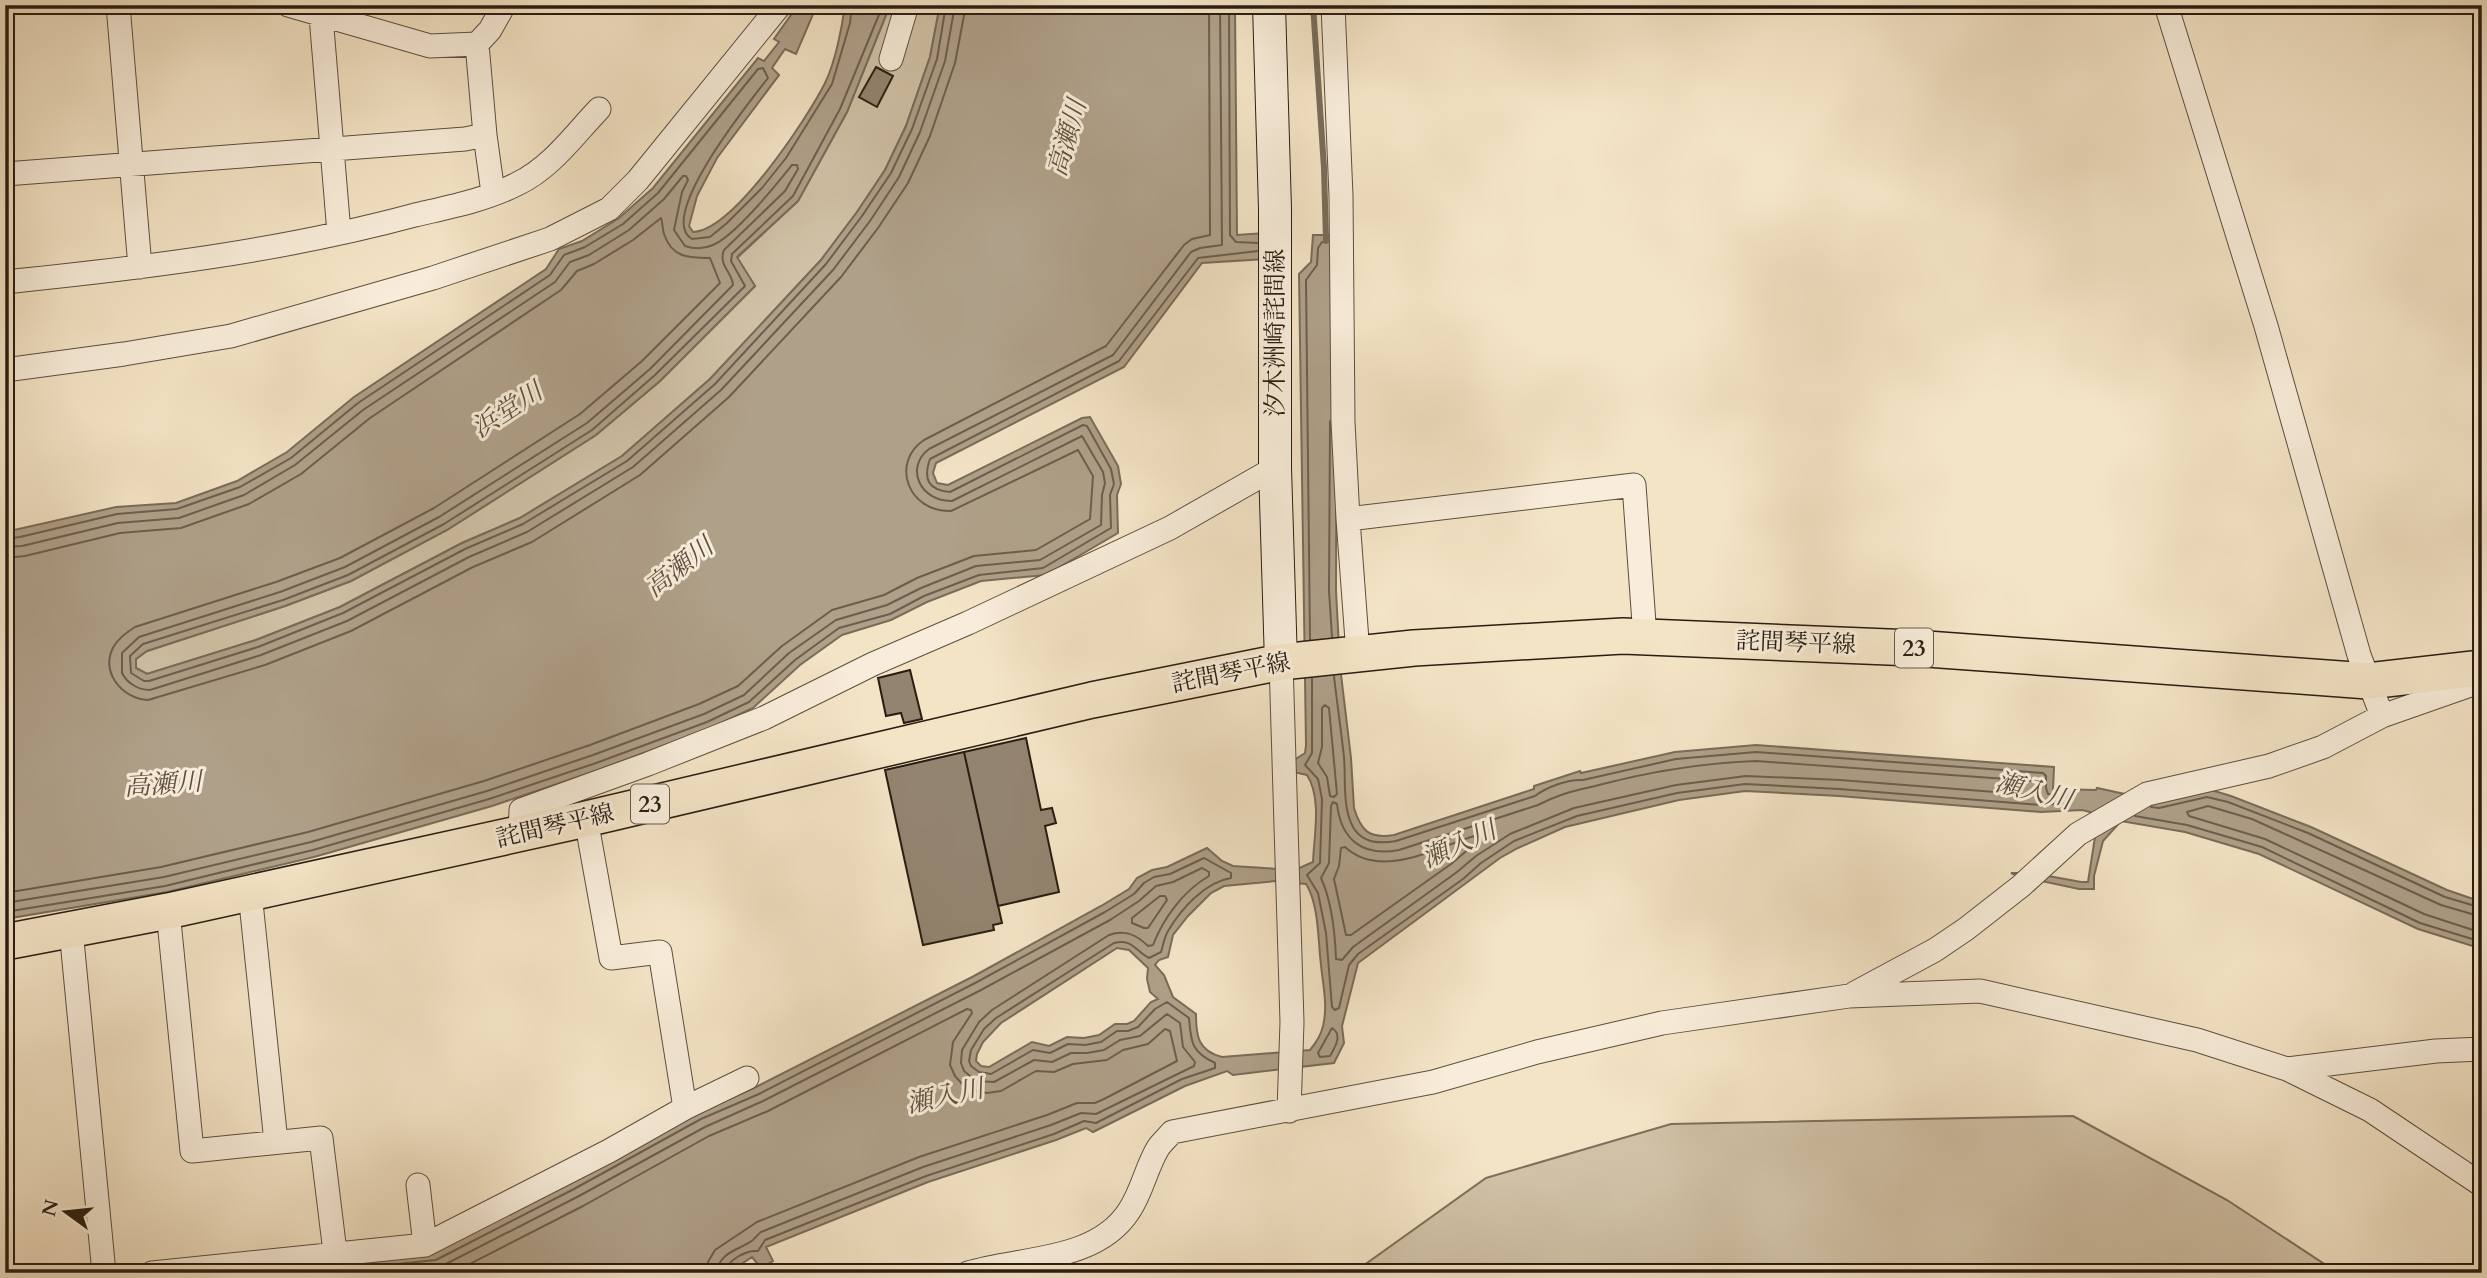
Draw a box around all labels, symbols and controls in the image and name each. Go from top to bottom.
water label: 高瀬川 [1039,93,1095,180]
street label: 汐木洲崎詫間線 [1259,249,1292,417]
water label: 浜堂川 [465,372,552,446]
water label: 高瀬川 [637,527,723,605]
street label: 詫間琴平線 [1735,624,1857,662]
road number: 23 [1895,628,1933,668]
street label: 詫間琴平線 [1169,645,1293,701]
water label: 高瀬川 [123,764,206,804]
water label: 瀬入川 [1992,765,2079,818]
road number: 23 [631,784,669,824]
street label: 詫間琴平線 [493,796,617,856]
water label: 瀬入川 [1416,811,1504,876]
water label: 瀬入川 [903,1070,990,1121]
north arrow [32,1176,102,1246]
text: N [36,1196,65,1219]

